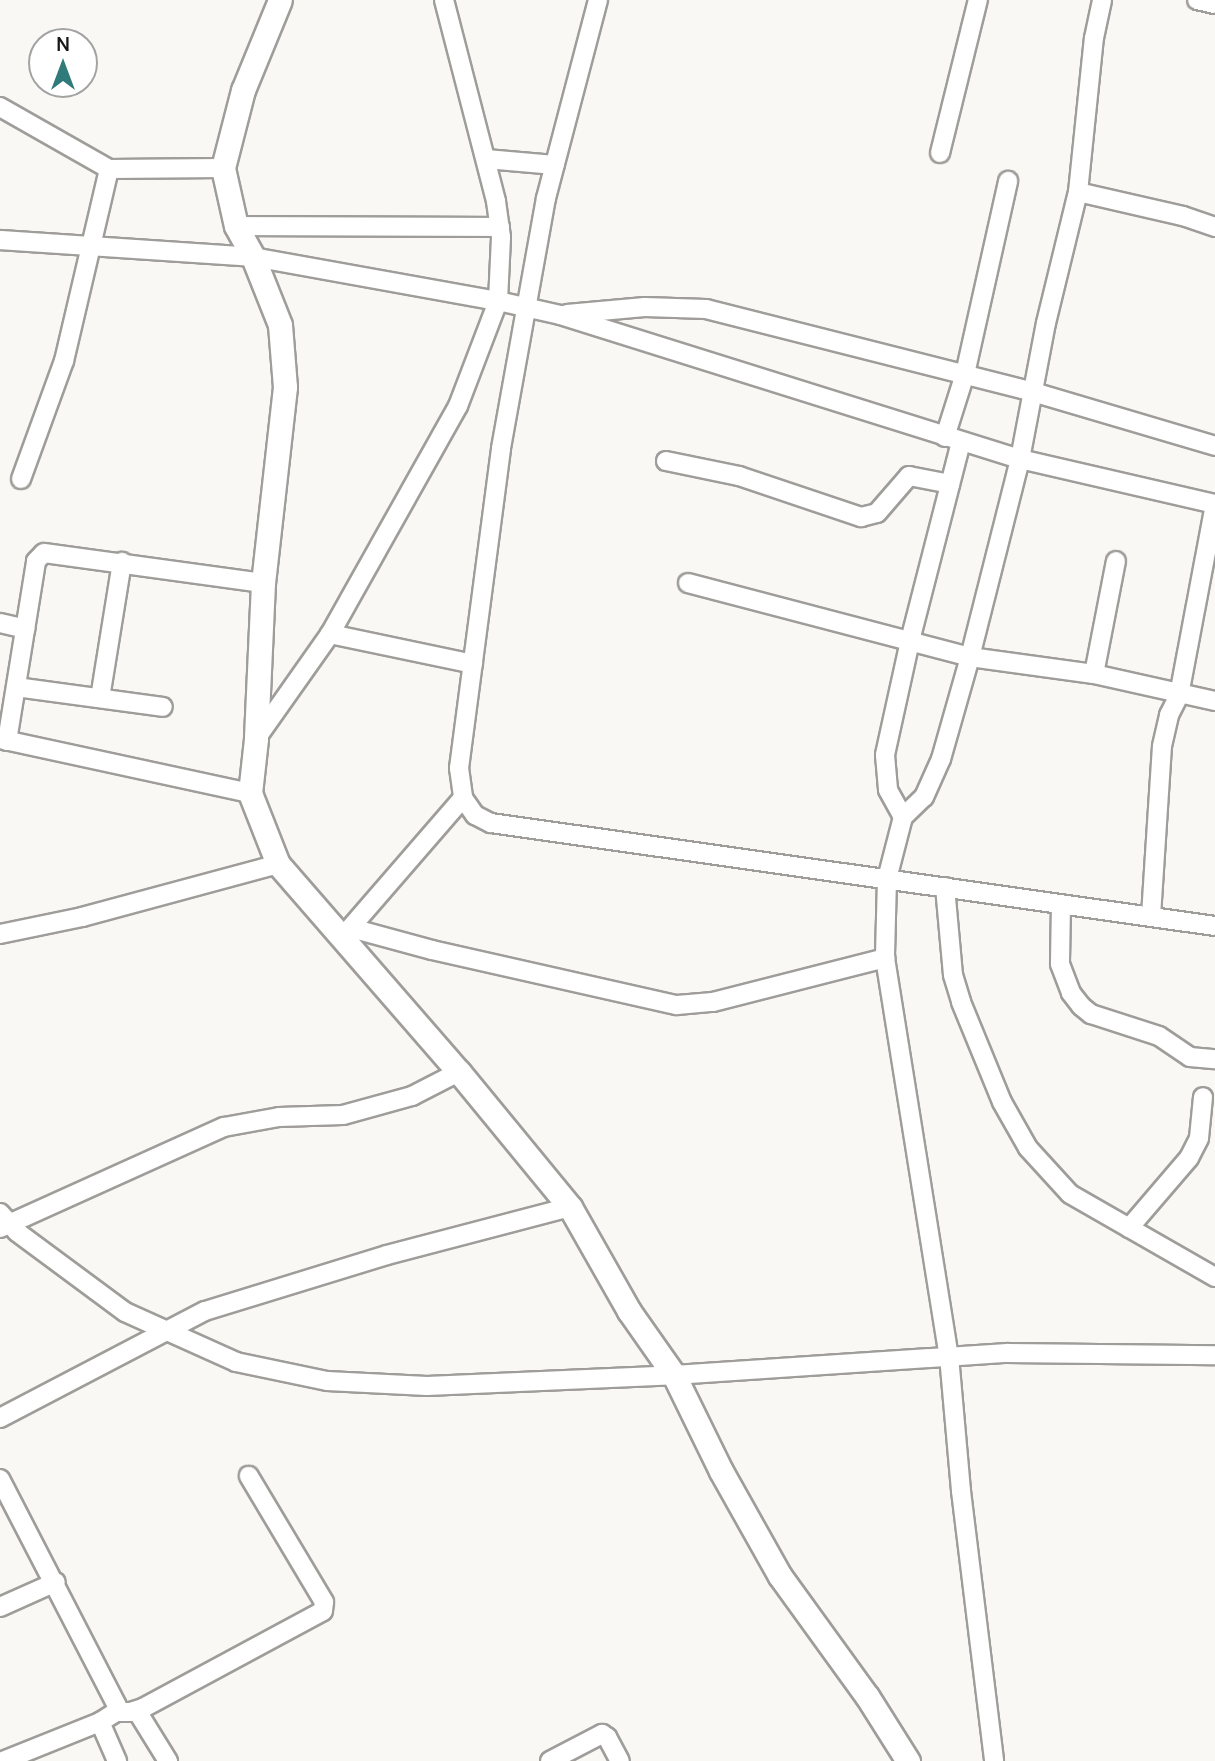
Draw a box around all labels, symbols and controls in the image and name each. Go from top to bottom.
north arrow [28,28,98,98]
text: N [56,31,70,57]

